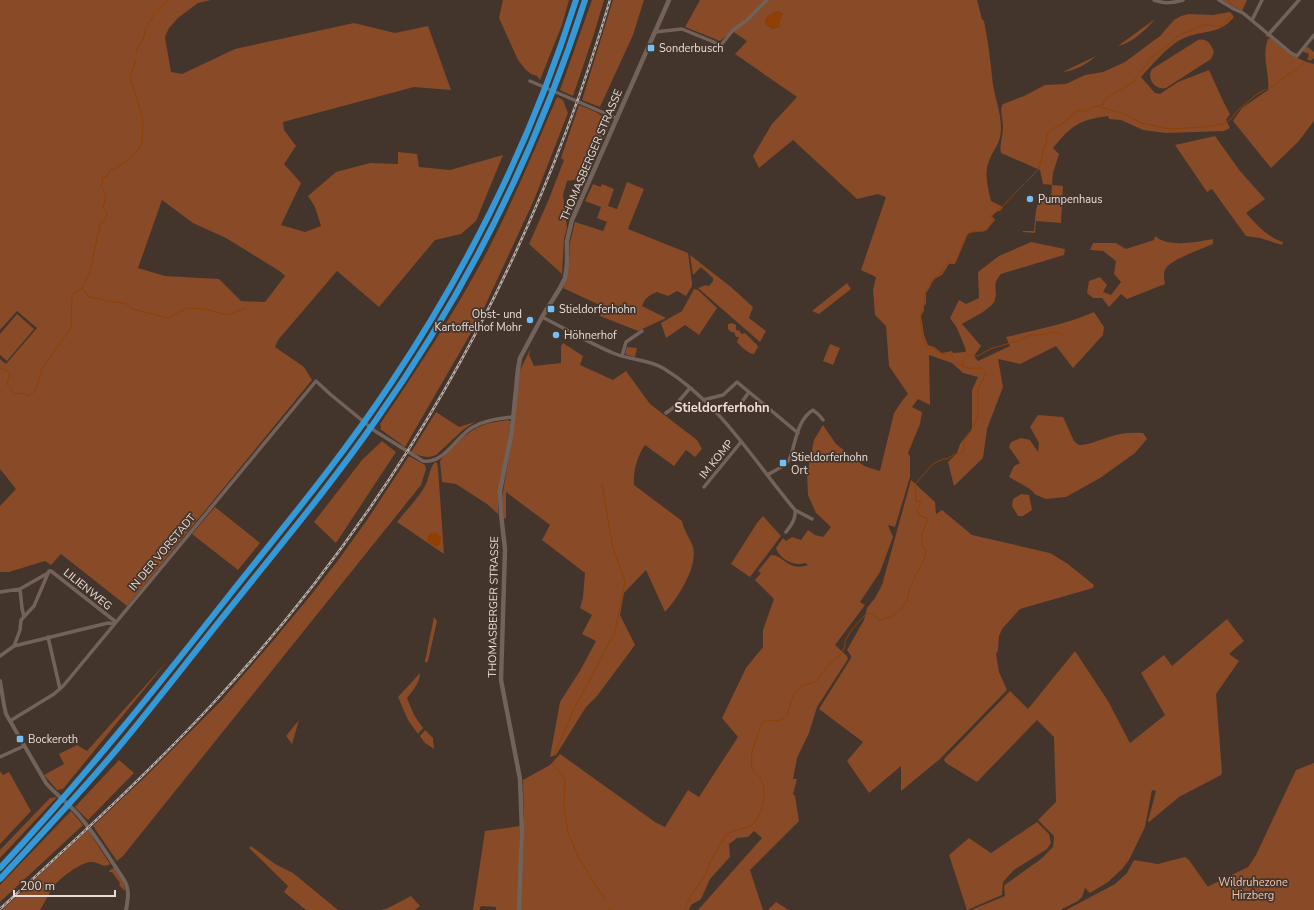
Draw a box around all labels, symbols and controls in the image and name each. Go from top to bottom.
place label: Sonderbusch [659,41,724,56]
marker: Sonderbusch [646,43,656,53]
street label: THOMASBERGER STRASSE [557,87,626,223]
place label: Pumpenhaus [1038,192,1103,207]
marker: Pumpenhaus [1025,194,1035,204]
place label: Stieldorferhohn [559,302,636,317]
marker: Stieldorferhohn [546,304,556,314]
place label: Obst- und Kartoffelhof Mohr [435,307,522,335]
marker: Obst- und Kartoffelhof Mohr [525,315,535,325]
place label: Höhnerhof [564,328,617,343]
marker: Höhnerhof [551,330,561,340]
district label: Stieldorferhohn [674,399,770,417]
street label: IM KOMP [696,437,737,482]
place label: Stieldorferhohn Ort [791,450,868,478]
marker: Stieldorferhohn Ort [778,458,788,468]
street label: IN DER VORSTADT [126,510,199,594]
street label: THOMASBERGER STRASSE [485,536,502,678]
street label: LILIENWEG [60,565,115,614]
place label: Bockeroth [28,732,78,747]
marker: Bockeroth [15,734,25,744]
scale bar [14,872,115,898]
park label: Wildruhezone Hirzberg [1218,875,1288,903]
text: 200 m [20,878,55,894]

